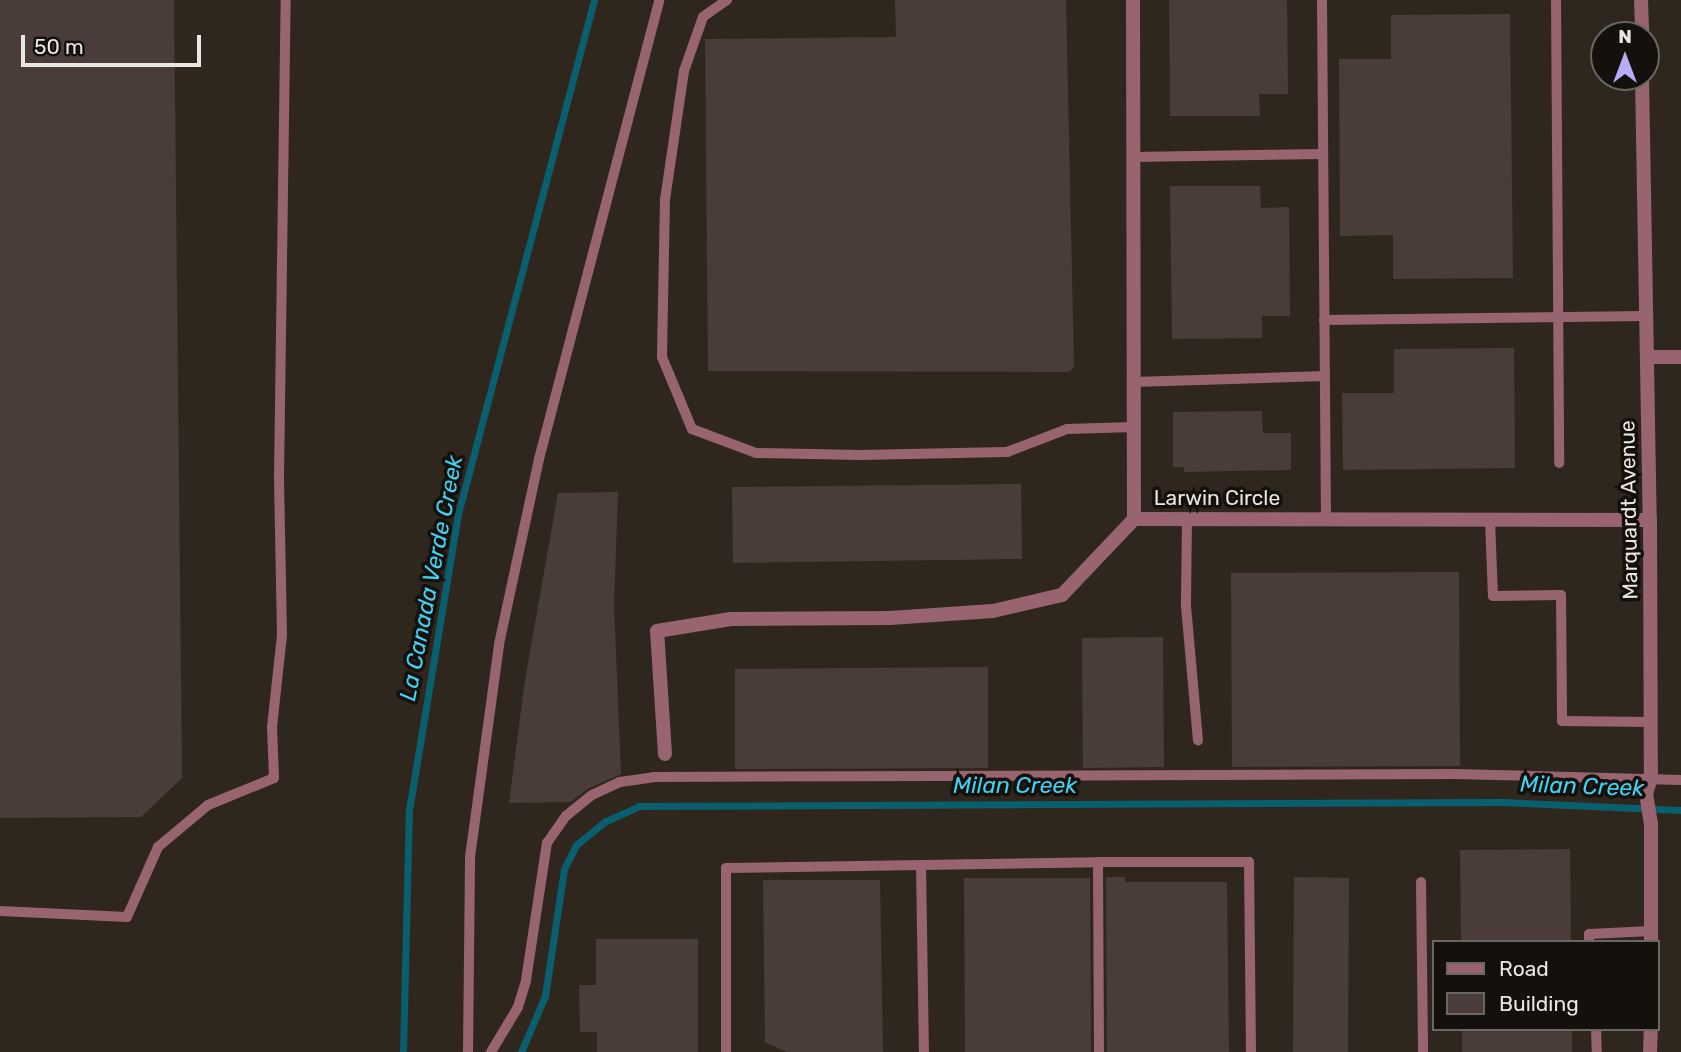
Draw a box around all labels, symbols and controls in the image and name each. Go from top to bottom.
scale bar [24,21,205,65]
north arrow [1590,21,1660,91]
text: N [1618,25,1632,48]
text: 50 m [34,34,84,59]
street label: Marquardt Avenue [1615,420,1643,600]
water label: La Canada Verde Creek [394,453,468,703]
street label: Larwin Circle [1154,485,1280,511]
water label: Milan Creek [1519,770,1645,802]
water label: Milan Creek [953,771,1077,799]
legend [1432,940,1660,1031]
text: Road [1499,956,1549,981]
text: Building [1499,991,1579,1016]

